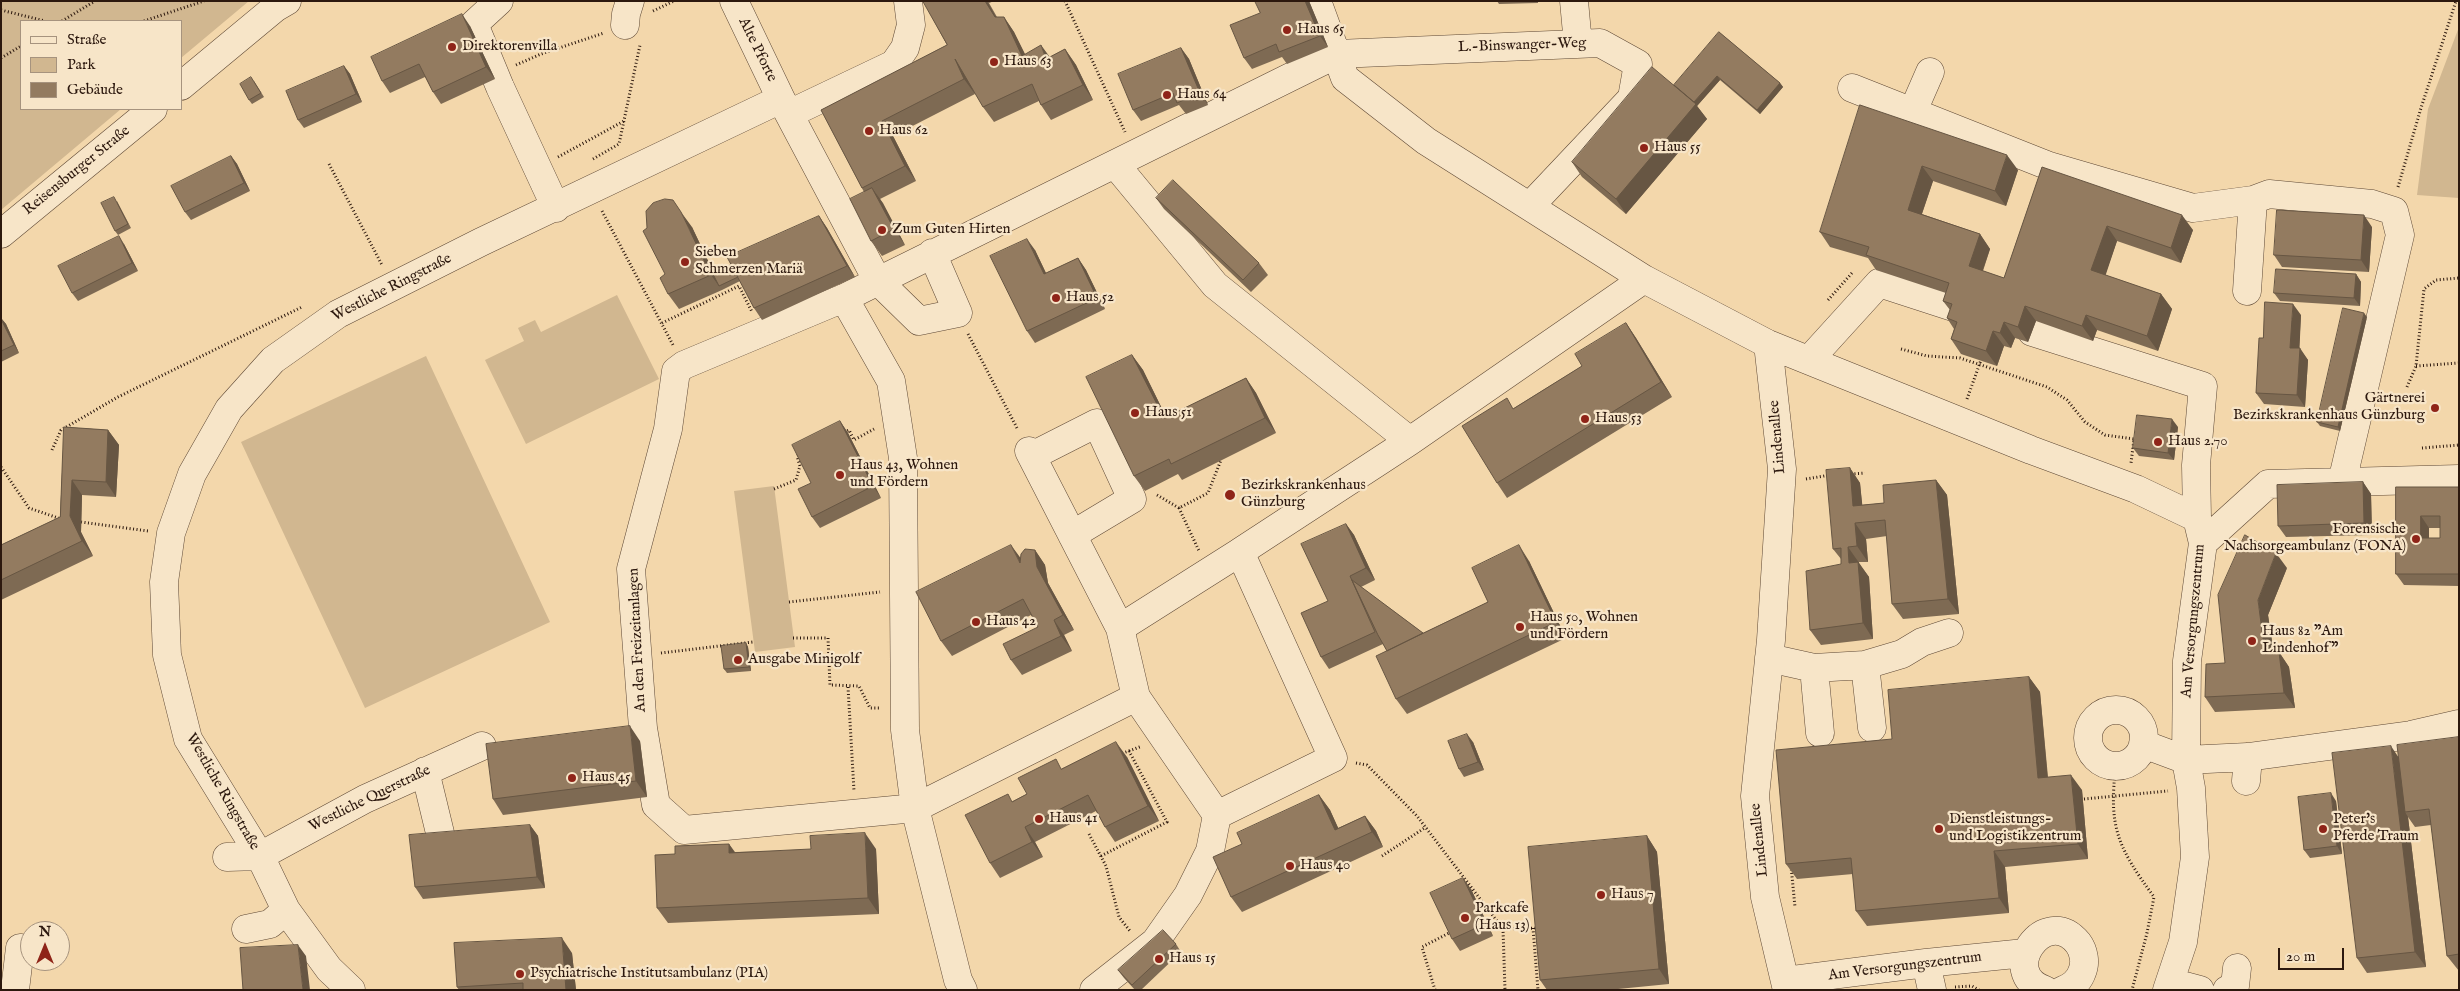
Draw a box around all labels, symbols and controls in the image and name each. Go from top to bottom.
street label: Alte Pforte [734,15,780,85]
legend [20,20,182,110]
place label: Haus 65 [1297,21,1344,39]
marker: Haus 65 [1281,24,1293,36]
text: Straße [67,30,106,49]
street label: L.-Binswanger-Weg [1458,35,1586,57]
place label: Direktorenvilla [462,38,557,56]
marker: Direktorenvilla [446,41,458,53]
place label: Haus 63 [1004,53,1052,71]
text: Park [67,55,96,74]
marker: Haus 63 [988,56,1000,68]
text: Gebäude [67,80,123,99]
place label: Haus 64 [1177,86,1226,104]
marker: Haus 64 [1161,89,1173,101]
street label: Reisensburger Straße [20,122,134,220]
place label: Haus 62 [879,122,928,140]
marker: Haus 62 [863,125,875,137]
place label: Haus 55 [1654,139,1701,157]
marker: Haus 55 [1638,142,1650,154]
place label: Zum Guten Hirten [892,221,1011,239]
marker: Zum Guten Hirten [876,224,888,236]
place label: Sieben Schmerzen Mariä [695,244,803,279]
street label: Westliche Ringstraße [329,250,455,326]
marker: Sieben Schmerzen Mariä [679,256,691,268]
place label: Haus 52 [1066,289,1114,307]
marker: Haus 52 [1050,292,1062,304]
place label: Gärtnerei Bezirkskrankenhaus Günzburg [2233,390,2425,425]
street label: Lindenallee [1766,399,1790,475]
marker: Gärtnerei Bezirkskrankenhaus Günzburg [2429,402,2441,414]
place label: Haus 51 [1145,404,1192,422]
marker: Haus 51 [1129,407,1141,419]
place label: Haus 53 [1595,410,1642,428]
marker: Haus 53 [1579,413,1591,425]
place label: Haus 2.70 [2168,433,2228,451]
marker: Haus 2.70 [2152,436,2164,448]
place label: Haus 43, Wohnen und Fördern [850,457,958,492]
marker: Haus 43, Wohnen und Fördern [834,469,846,481]
place label: Bezirkskrankenhaus Günzburg [1241,477,1366,512]
marker: Bezirkskrankenhaus Günzburg [1223,488,1237,502]
place label: Forensische Nachsorgeambulanz (FONA) [2224,521,2406,556]
marker: Forensische Nachsorgeambulanz (FONA) [2410,533,2422,545]
street label: Am Versorgungszentrum [2178,543,2210,699]
street label: An den Freizeitanlagen [625,567,651,713]
place label: Haus 50, Wohnen und Fördern [1530,609,1638,644]
place label: Haus 42 [986,613,1036,631]
marker: Haus 42 [970,616,982,628]
marker: Haus 50, Wohnen und Fördern [1514,621,1526,633]
place label: Haus 82 "Am Lindenhof" [2262,623,2343,658]
marker: Haus 82 "Am Lindenhof" [2246,635,2258,647]
place label: Ausgabe Minigolf [748,651,860,669]
marker: Ausgabe Minigolf [732,654,744,666]
street label: Westliche Ringstraße [181,730,263,854]
street label: Westliche Querstraße [306,762,434,836]
place label: Haus 45 [582,769,630,787]
marker: Haus 45 [566,772,578,784]
street label: Lindenallee [1747,802,1773,878]
place label: Haus 41 [1049,810,1098,828]
place label: Dienstleistungs- und Logistikzentrum [1949,811,2081,846]
place label: Peter's Pferde Traum [2333,811,2419,846]
marker: Haus 41 [1033,813,1045,825]
marker: Dienstleistungs- und Logistikzentrum [1933,823,1945,835]
marker: Peter's Pferde Traum [2317,823,2329,835]
place label: Haus 40 [1300,857,1350,875]
marker: Haus 40 [1284,860,1296,872]
place label: Haus 7 [1611,886,1654,904]
marker: Haus 7 [1595,889,1607,901]
place label: Parkcafe (Haus 13) [1475,900,1530,935]
marker: Parkcafe (Haus 13) [1459,912,1471,924]
north arrow [20,921,70,971]
text: N [39,923,51,941]
scale bar [2280,938,2346,970]
text: 20 m [2286,947,2315,966]
street label: Am Versorgungszentrum [1827,949,1983,985]
place label: Haus 15 [1169,950,1216,968]
marker: Haus 15 [1153,953,1165,965]
place label: Psychiatrische Institutsambulanz (PIA) [530,965,768,983]
marker: Psychiatrische Institutsambulanz (PIA) [514,968,526,980]

